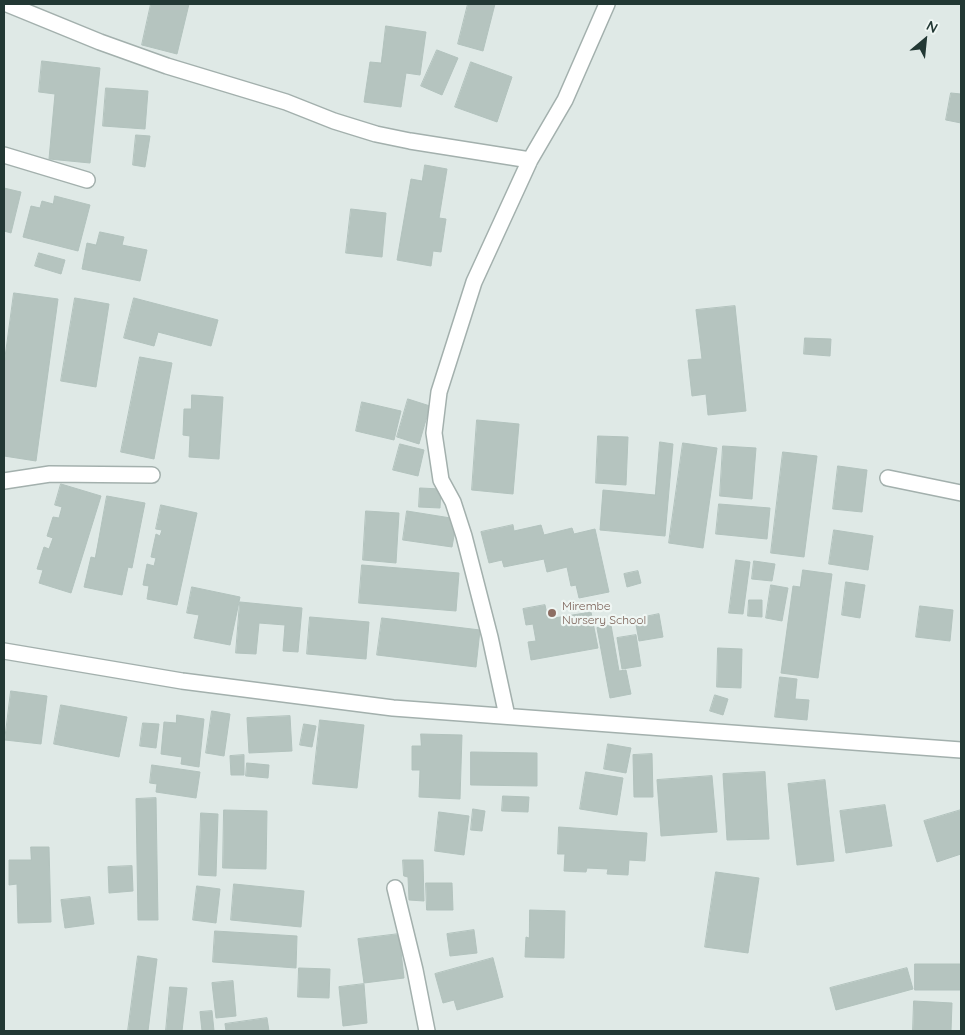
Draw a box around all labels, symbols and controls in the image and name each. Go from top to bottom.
north arrow [900,15,950,65]
text: N [923,16,941,37]
place label: Mirembe Nursery School [562,599,646,627]
marker: Mirembe Nursery School [546,607,558,619]

